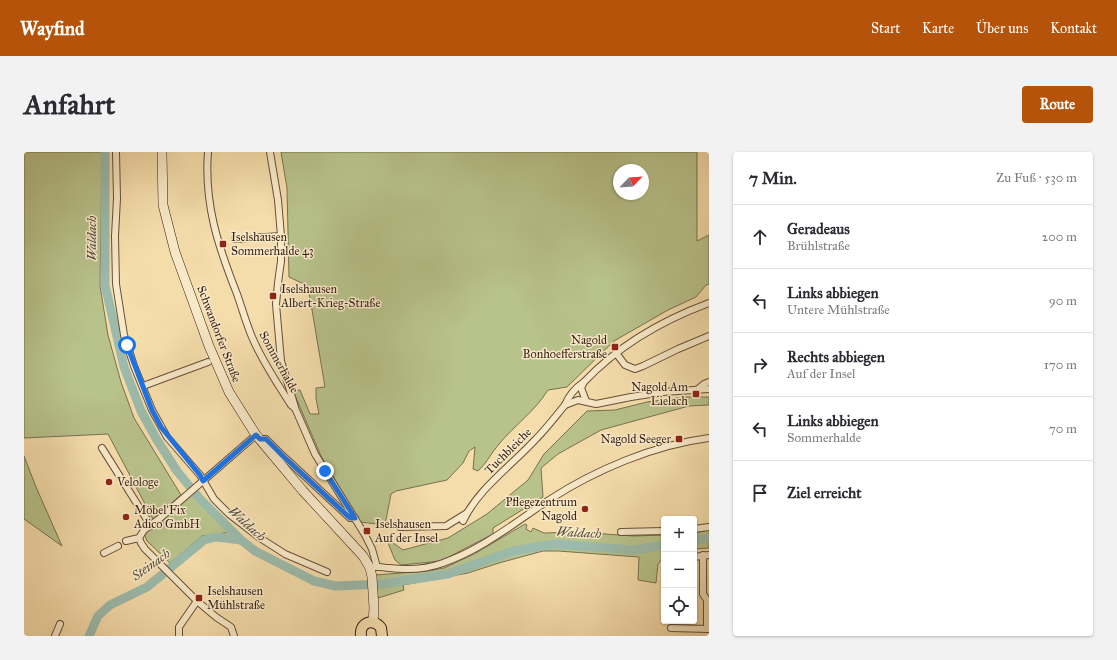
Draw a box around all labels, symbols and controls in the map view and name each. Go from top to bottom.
text: Wayfind [20,17,85,40]
text: Start [871,20,900,37]
text: Karte [922,20,954,37]
text: Über uns [976,20,1028,37]
text: Kontakt [1050,20,1097,37]
button: Route [1022,86,1093,123]
text: Anfahrt [24,87,115,122]
north arrow [613,164,649,200]
text: 7 Min. [749,168,797,189]
text: Zu Fuß · 530 m [996,170,1077,186]
water label: Waldach [84,215,100,260]
text: Geradeaus [787,220,850,238]
icon: ahead [749,226,771,248]
text: 200 m [1042,229,1077,245]
place label: Iselshausen Sommerhalde 43 [231,230,314,258]
text: Brühlstraße [787,238,850,254]
marker: Iselshausen Sommerhalde 43 [218,239,228,249]
place label: Iselshausen Albert-Krieg-Straße [280,282,381,311]
street label: Schwandorfer Straße [194,284,244,384]
text: Links abbiegen [787,284,879,302]
icon: left [749,290,771,312]
marker: Iselshausen Albert-Krieg-Straße [268,291,278,301]
text: 90 m [1049,293,1077,309]
text: Untere Mühlstraße [787,302,890,318]
street label: Sommerhalde [256,329,302,395]
place label: Nagold Bonhoefferstraße [523,333,607,361]
route start [118,336,136,354]
marker: Nagold Bonhoefferstraße [610,342,620,352]
text: Rechts abbiegen [787,348,885,366]
icon: right [749,354,771,376]
text: 170 m [1044,357,1077,373]
text: Auf der Insel [787,366,856,382]
place label: Nagold Am Lielach [631,380,688,408]
marker: Nagold Am Lielach [691,389,701,399]
text: Links abbiegen [787,412,879,430]
icon: left [749,418,771,440]
text: 70 m [1049,421,1077,437]
street label: Tuchbleiche [482,425,534,477]
text: Sommerhalde [787,430,861,446]
place label: Nagold Seeger [601,432,671,447]
marker: Nagold Seeger [674,434,684,444]
route end [316,462,334,480]
place label: Velologe [116,475,159,490]
marker: Velologe [104,477,114,487]
icon: arrive [749,482,771,504]
text: Ziel erreicht [787,484,862,502]
place label: Pflegezentrum Nagold [505,495,577,524]
place label: Möbel Fix Adico GmbH [133,503,200,531]
water label: Waldach [225,503,270,545]
marker: Pflegezentrum Nagold [580,504,590,514]
marker: Möbel Fix Adico GmbH [121,512,131,522]
map controls [661,516,697,624]
button: + [661,516,697,552]
place label: Iselshausen Auf der Insel [374,517,439,545]
water label: Waldach [556,524,602,542]
marker: Iselshausen Auf der Insel [362,526,372,536]
water label: Steinach [128,545,174,585]
button: − [661,552,697,588]
place label: Iselshausen Mühlstraße [207,584,265,612]
button: locate [661,588,697,624]
marker: Iselshausen Mühlstraße [194,593,204,603]

